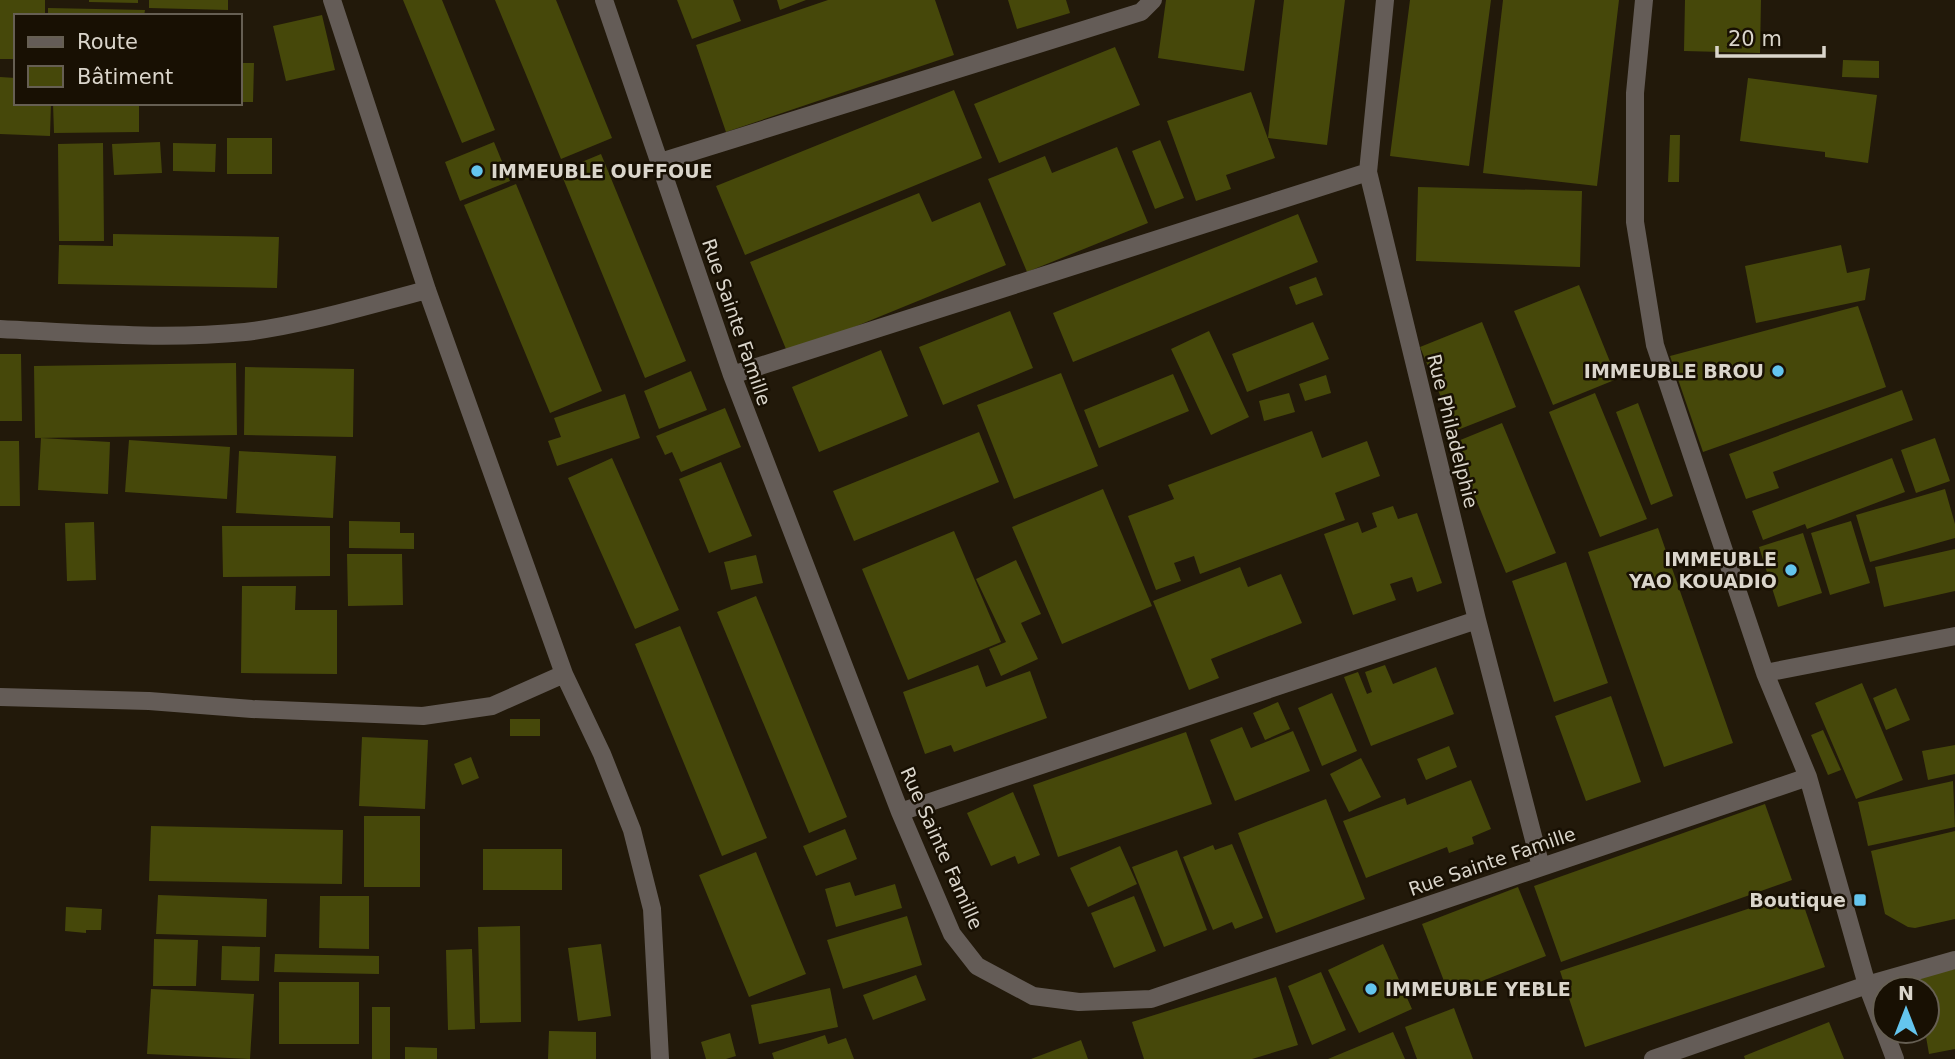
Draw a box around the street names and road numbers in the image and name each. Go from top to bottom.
street label: Rue Sainte Famille [698,236,776,408]
street label: Rue Philadelphie [1423,352,1483,510]
street label: Rue Sainte Famille [896,764,988,932]
street label: Rue Sainte Famille [1406,822,1578,900]

